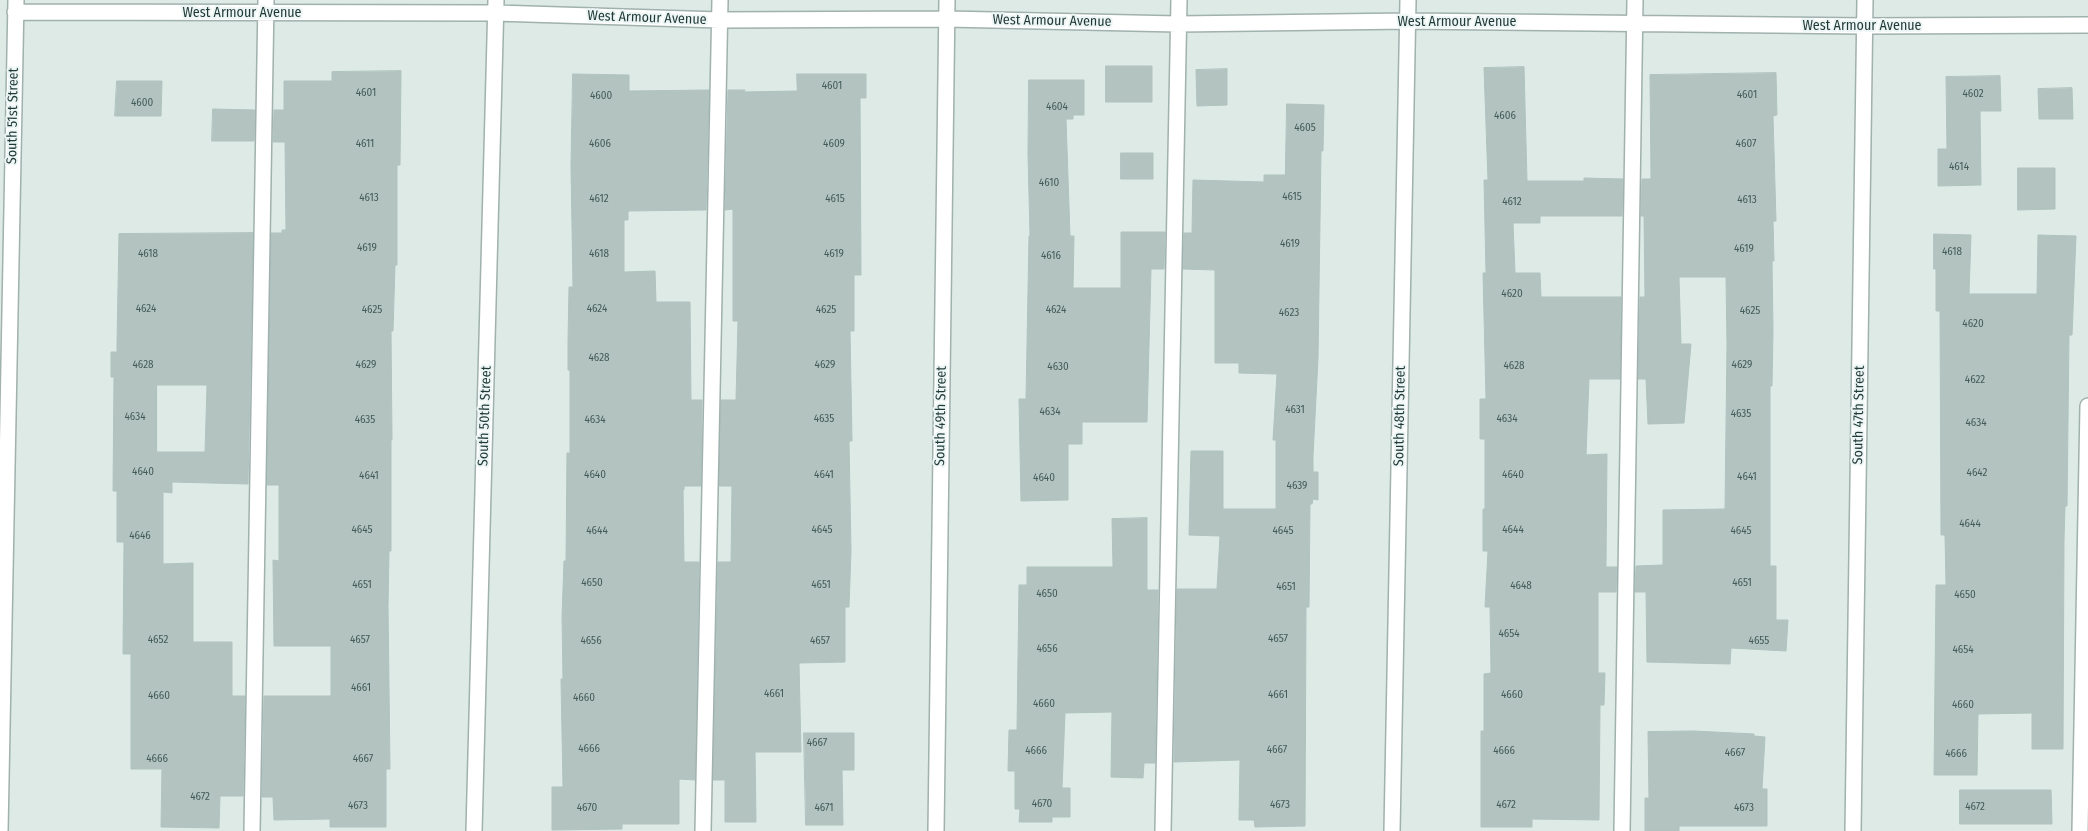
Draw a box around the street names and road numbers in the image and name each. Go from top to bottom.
street label: West Armour Avenue [182,5,302,21]
street label: West Armour Avenue [587,8,707,28]
street label: West Armour Avenue [992,12,1112,30]
street label: West Armour Avenue [1397,14,1517,30]
street label: West Armour Avenue [1802,18,1922,34]
street label: South 51st Street [4,68,22,164]
street label: South 47th Street [1850,365,1868,465]
street label: South 50th Street [475,366,495,466]
street label: South 49th Street [932,366,950,466]
street label: South 48th Street [1391,366,1409,466]

